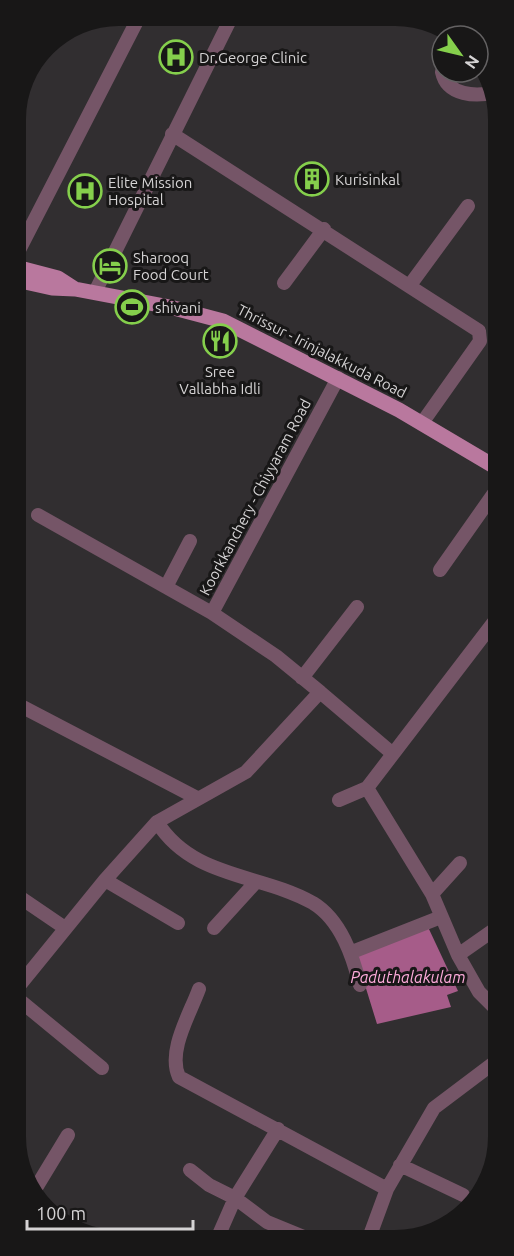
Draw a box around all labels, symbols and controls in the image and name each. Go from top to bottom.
north arrow [430,24,490,84]
hospital icon: Dr.George Clinic [158,39,194,75]
place label: Dr.George Clinic [199,49,307,66]
text: N [462,52,483,72]
building icon: Kurisinkal [294,161,330,197]
place label: Kurisinkal [335,171,400,188]
hospital icon: Elite Mission Hospital [67,173,103,209]
place label: Elite Mission Hospital [108,174,192,208]
hotel icon: Sharooq Food Court [92,248,128,284]
place label: Sharooq Food Court [133,249,209,283]
sports icon: shivani [114,289,150,325]
place label: shivani [155,299,201,316]
street label: Thrissur - Irinjalakkuda Road [235,301,409,401]
restaurant icon: Sree Vallabha Idli [202,323,238,359]
place label: Sree Vallabha Idli [179,363,261,397]
street label: Koorkkanchery - Chiyyaram Road [196,396,314,598]
water label: Paduthalakulam [350,968,466,986]
scale bar [27,1193,194,1231]
text: 100 m [36,1203,86,1223]

